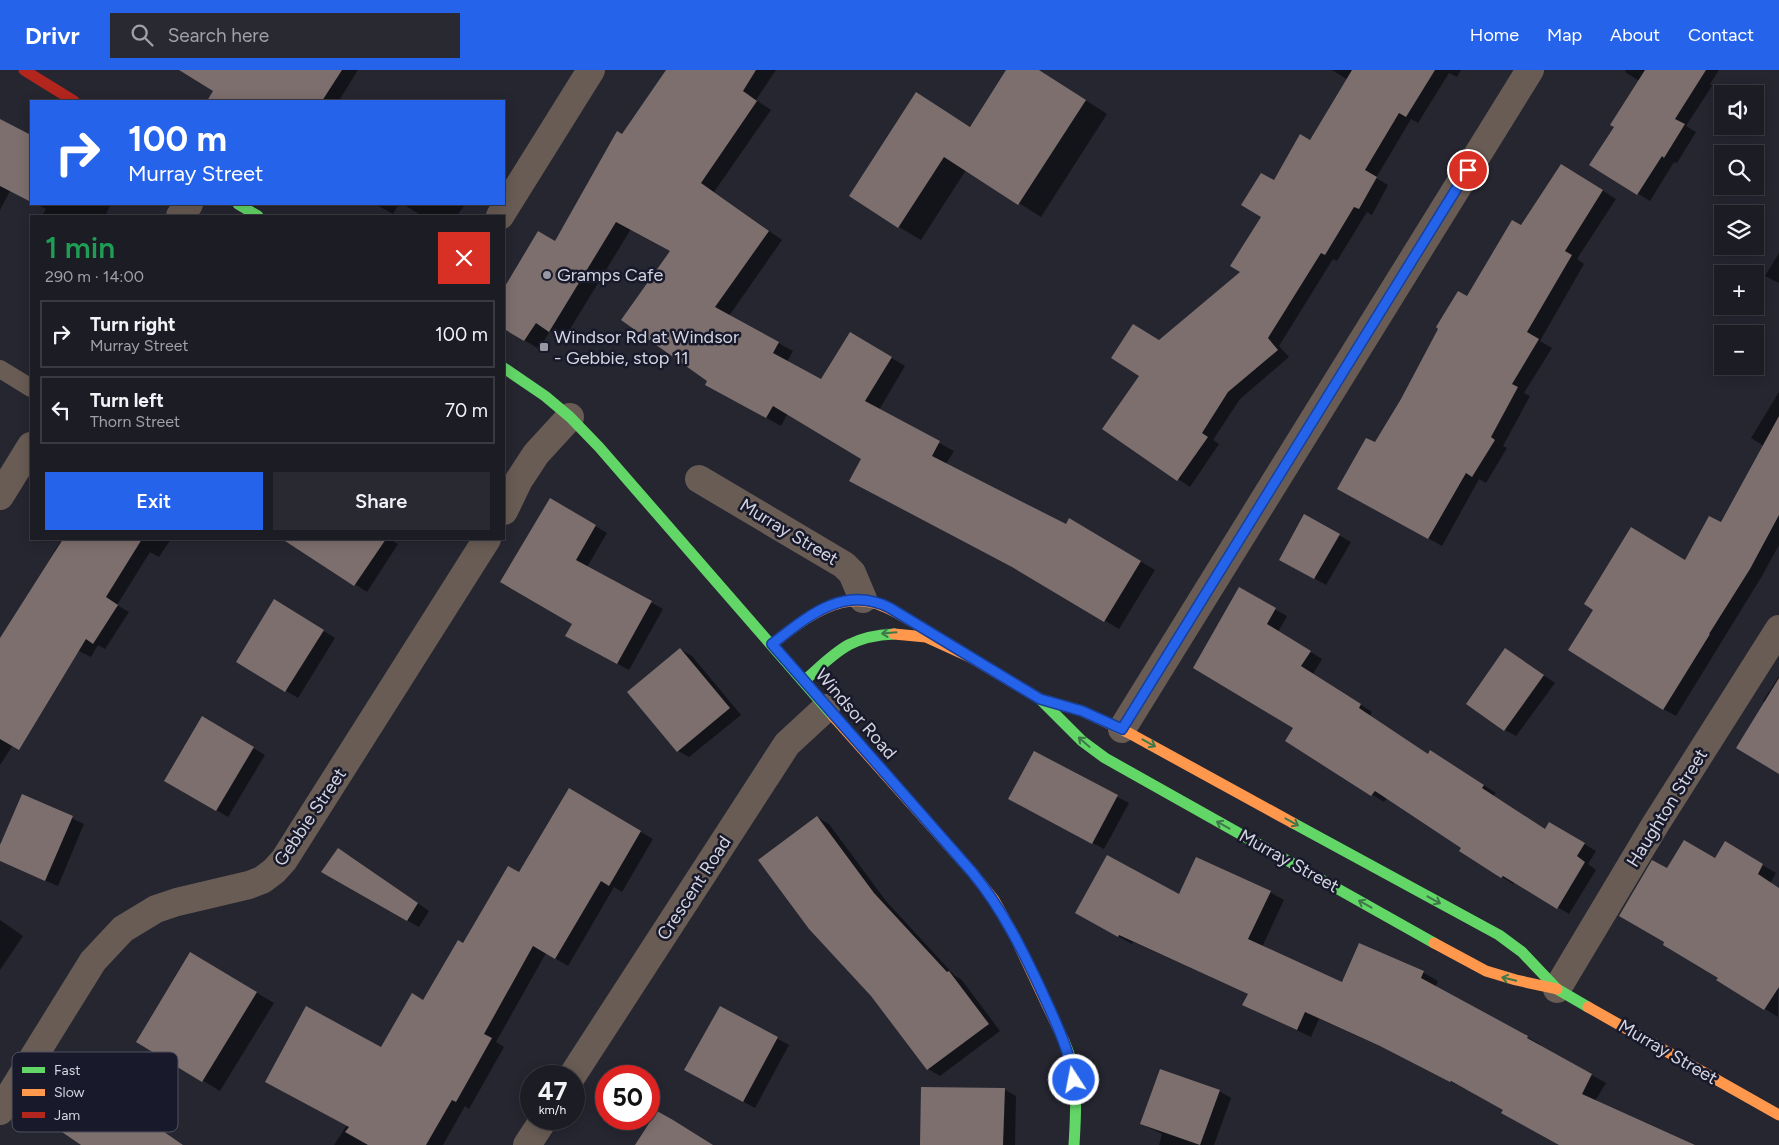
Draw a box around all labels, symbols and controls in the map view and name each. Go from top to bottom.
search box [110,13,460,58]
text: Drivr [25,21,80,50]
icon: search [128,21,156,49]
text: Search here [168,24,269,47]
text: Home [1470,24,1519,46]
text: Map [1547,24,1582,46]
text: About [1610,24,1660,46]
text: Contact [1688,24,1754,46]
map controls [1714,85,1764,375]
button: sound [1714,85,1764,135]
text: 100 m [128,118,227,160]
icon: right [45,120,110,185]
button: search [1714,145,1764,195]
pin [1447,149,1489,191]
icon: arrive [1454,156,1482,184]
text: Murray Street [128,160,263,187]
button: layers [1714,205,1764,255]
text: 1 min [45,229,115,266]
button: close [438,232,490,284]
place label: Gramps Cafe [557,264,663,286]
button: + [1714,265,1764,315]
text: 290 m · 14:00 [45,267,144,286]
marker: Gramps Cafe [541,269,553,281]
text: Turn right [90,313,176,336]
icon: right [47,320,75,348]
text: 100 m [435,323,488,346]
button: − [1714,325,1764,375]
place label: Windsor Rd at Windsor - Gebbie, stop 11 [554,326,739,369]
text: Murray Street [90,336,189,355]
marker: Windsor Rd at Windsor - Gebbie, stop 11 [538,341,550,353]
text: Turn left [90,389,164,412]
icon: left [47,396,75,424]
text: 70 m [445,399,488,422]
text: Thorn Street [90,412,180,431]
button: Exit [45,472,263,530]
button: Share [273,472,490,530]
street label: Murray Street [736,494,842,570]
one-way arrow [882,629,898,638]
street label: Windsor Road [811,664,901,764]
one-way arrow [1078,737,1091,748]
one-way arrow [1142,739,1156,749]
street label: Haughton Street [1622,745,1712,871]
street label: Gebbie Street [269,764,351,870]
one-way arrow [1284,817,1299,827]
one-way arrow [1217,819,1231,829]
street label: Murray Street [1235,825,1343,898]
street label: Crescent Road [652,832,736,944]
one-way arrow [1427,895,1442,905]
one-way arrow [1359,899,1373,909]
one-way arrow [1501,974,1517,983]
street label: Murray Street [1615,1015,1722,1089]
legend [12,1052,178,1132]
position arrow [1047,1053,1099,1105]
text: Fast [54,1062,80,1079]
speed limit sign: 50 [595,1065,660,1130]
text: 47 [538,1076,567,1106]
text: Slow [54,1084,85,1101]
text: km/h [539,1103,566,1117]
text: Jam [54,1107,80,1124]

